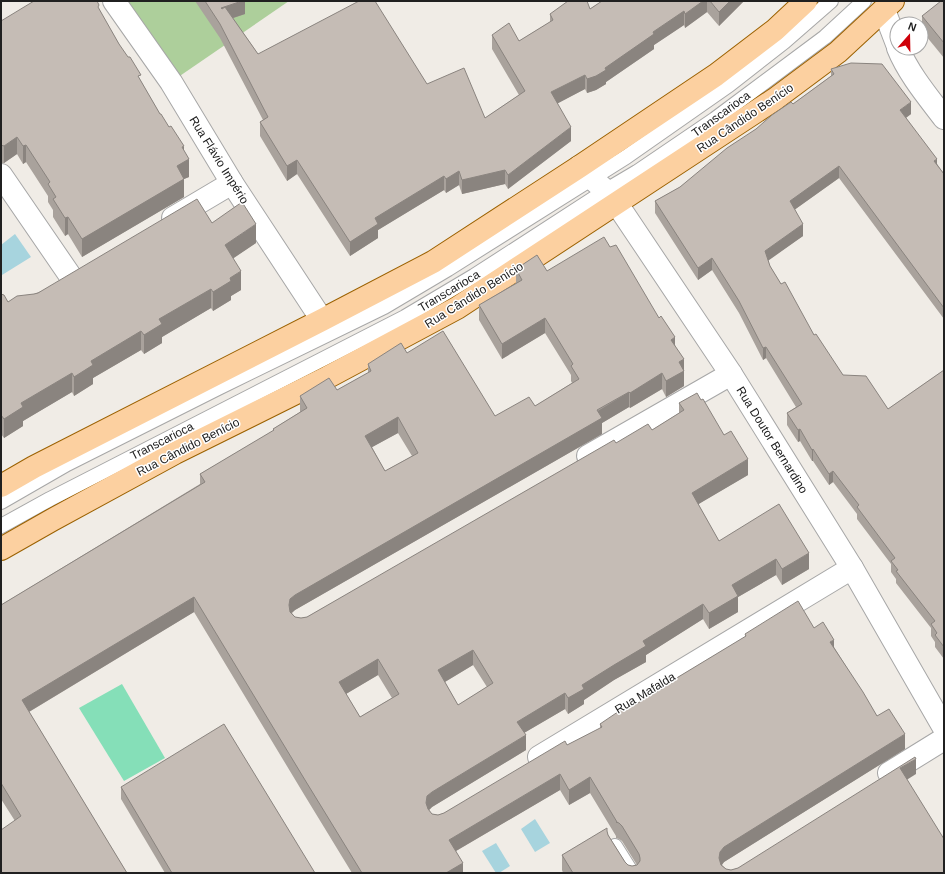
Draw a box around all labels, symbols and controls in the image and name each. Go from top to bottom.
north arrow [889,16,929,56]
text: N [907,20,918,34]
street label: Rua Cândido Benício [694,80,796,156]
street label: Transcarioca [689,88,753,140]
street label: Rua Flávio Império [186,114,252,207]
street label: Rua Cândido Benício [422,259,526,331]
street label: Transcarioca [416,267,482,315]
street label: Rua Doutor Bernardino [733,384,811,496]
street label: Rua Cândido Benício [134,415,242,479]
street label: Transcarioca [128,419,196,463]
street label: Rua Mafalda [612,669,678,717]

